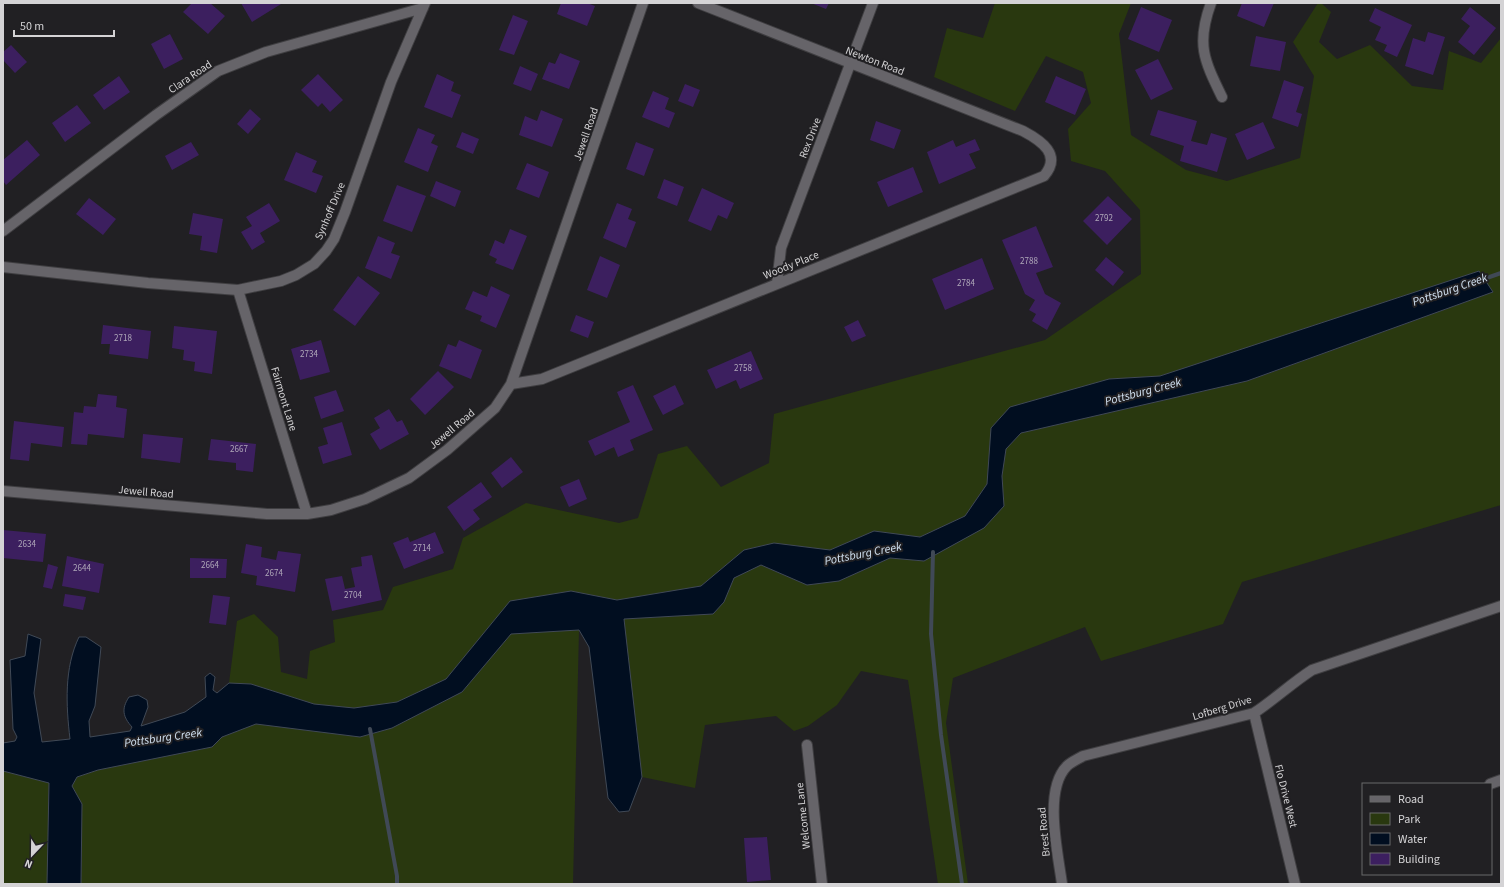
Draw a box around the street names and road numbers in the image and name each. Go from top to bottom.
street label: Newton Road [843,43,907,79]
street label: Clara Road [165,57,215,97]
street label: Jewell Road [570,105,602,163]
street label: Rex Drive [795,115,825,161]
street label: Synhoff Drive [311,179,349,242]
street label: Woody Place [761,247,822,283]
street label: Fairmont Lane [267,365,301,434]
street label: Jewell Road [426,405,478,453]
street label: Jewell Road [118,482,174,502]
street label: Lofberg Drive [1191,692,1254,724]
street label: Flo Drive West [1271,763,1301,829]
street label: Welcome Lane [792,781,814,850]
street label: Brest Road [1034,807,1054,857]

